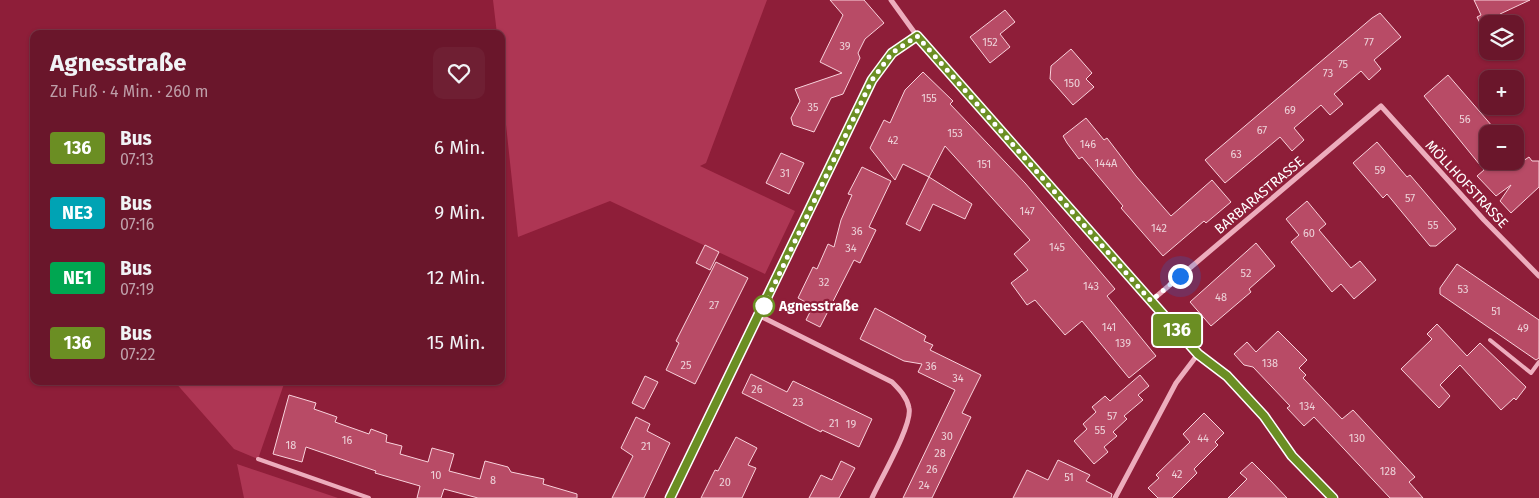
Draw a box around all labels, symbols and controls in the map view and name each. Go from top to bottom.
map controls [1479,15,1524,170]
button: layers [1479,15,1524,60]
house number: 152 [982,36,998,49]
house number: 77 [1364,36,1374,49]
house number: 39 [839,40,851,53]
button: heart [433,47,485,99]
text: Agnesstraße [50,49,187,77]
house number: 75 [1338,58,1349,71]
house number: 73 [1323,67,1333,80]
button: + [1479,70,1524,115]
house number: 150 [1064,77,1080,90]
text: Zu Fuß · 4 Min. · 260 m [50,82,209,101]
house number: 155 [921,92,937,105]
house number: 35 [808,101,819,114]
house number: 69 [1284,104,1296,117]
house number: 56 [1459,113,1471,126]
house number: 67 [1257,124,1267,137]
button: − [1479,125,1524,170]
text: Bus [120,127,152,150]
house number: 153 [947,127,963,140]
house number: 42 [887,134,899,147]
text: 6 Min. [434,136,485,159]
street label: MÖLLHOFSTRASSE [1422,136,1512,232]
text: 136 [64,137,91,159]
house number: 146 [1080,138,1096,151]
house number: 63 [1230,148,1242,161]
text: 07:13 [120,150,154,169]
street label: BARBARASTRASSE [1211,153,1308,238]
house number: 144A [1095,157,1118,170]
house number: 151 [977,158,991,171]
house number: 59 [1374,164,1386,177]
house number: 31 [780,167,790,180]
text: Bus [120,192,152,215]
house number: 57 [1405,192,1415,205]
text: 9 Min. [434,201,485,224]
text: NE3 [62,202,93,224]
house number: 147 [1019,205,1035,218]
text: 07:16 [120,215,154,234]
house number: 55 [1428,219,1439,232]
house number: 142 [1151,222,1167,235]
house number: 36 [851,225,863,238]
house number: 60 [1303,227,1315,240]
house number: 145 [1049,241,1065,254]
house number: 34 [845,242,857,255]
text: Bus [120,257,152,280]
your location [1168,264,1193,289]
text: 12 Min. [426,266,485,289]
text: NE1 [63,267,92,289]
house number: 52 [1241,267,1251,280]
house number: 32 [819,276,829,289]
text: 07:19 [120,280,154,299]
house number: 143 [1083,280,1099,293]
house number: 53 [1458,283,1468,296]
house number: 48 [1215,291,1227,304]
marker: Agnesstraße [753,295,775,317]
place label: Agnesstraße [778,298,859,315]
house number: 27 [709,299,719,312]
house number: 51 [1491,305,1501,318]
line badge: 136 [1148,314,1206,346]
text: 136 [1163,319,1191,341]
house number: 141 [1102,321,1116,334]
text: Bus [120,322,152,345]
house number: 49 [1517,322,1529,335]
text: 15 Min. [426,331,485,354]
text: 136 [64,332,91,354]
house number: 139 [1115,337,1131,350]
text: 07:22 [120,345,155,364]
house number: 138 [1262,357,1278,370]
house number: 25 [681,359,692,372]
house number: 36 [925,360,937,373]
house number: 34 [952,372,964,385]
house number: 26 [751,383,763,396]
house number: 23 [793,396,803,409]
house number: 134 [1299,400,1315,413]
house number: 57 [1107,410,1117,423]
house number: 21 [829,417,839,430]
house number: 19 [846,418,856,431]
house number: 55 [1095,424,1106,437]
house number: 30 [941,430,953,443]
house number: 44 [1197,432,1209,445]
house number: 130 [1349,432,1365,445]
house number: 16 [342,434,352,447]
house number: 18 [286,439,296,452]
house number: 21 [641,440,651,453]
house number: 28 [934,447,946,460]
house number: 26 [926,463,938,476]
house number: 128 [1380,465,1396,478]
house number: 42 [1171,468,1183,481]
house number: 10 [431,469,441,482]
house number: 51 [1064,471,1074,484]
house number: 8 [490,474,496,487]
house number: 20 [719,476,731,489]
house number: 24 [919,479,930,492]

